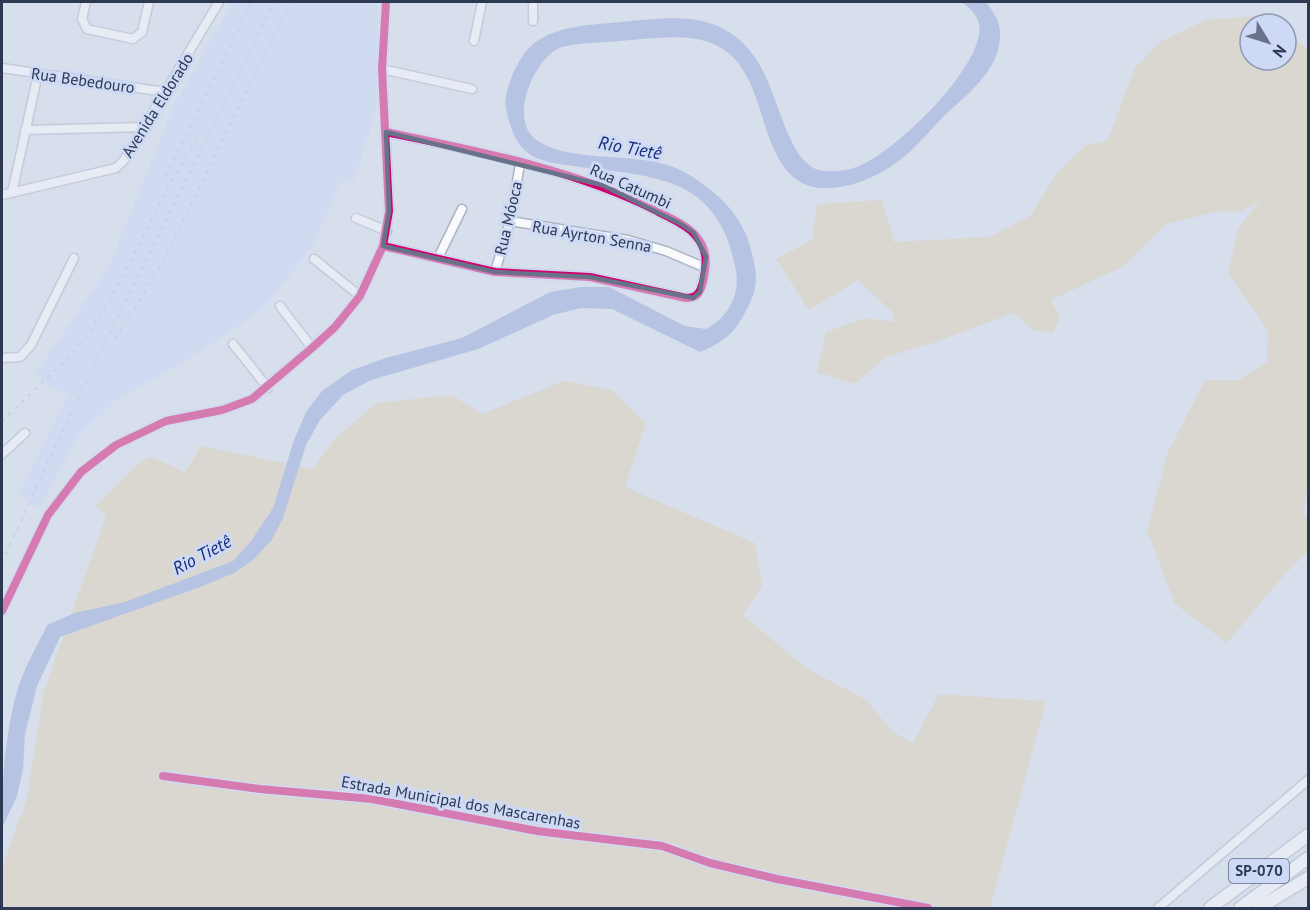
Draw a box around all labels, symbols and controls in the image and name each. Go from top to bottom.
north arrow [1238,12,1298,72]
text: N [1269,41,1291,62]
street label: Avenida Eldorado [117,49,197,161]
street label: Rua Bebedouro [30,63,136,97]
water label: Rio Tietê [597,131,664,164]
street label: Rua Catumbi [587,159,675,213]
street label: Rua Móoca [490,179,526,257]
street label: Rua Ayrton Senna [531,216,653,256]
water label: Rio Tietê [168,529,236,580]
street label: Estrada Municipal dos Mascarenhas [340,771,582,833]
road number: SP-070 [1229,859,1289,883]

